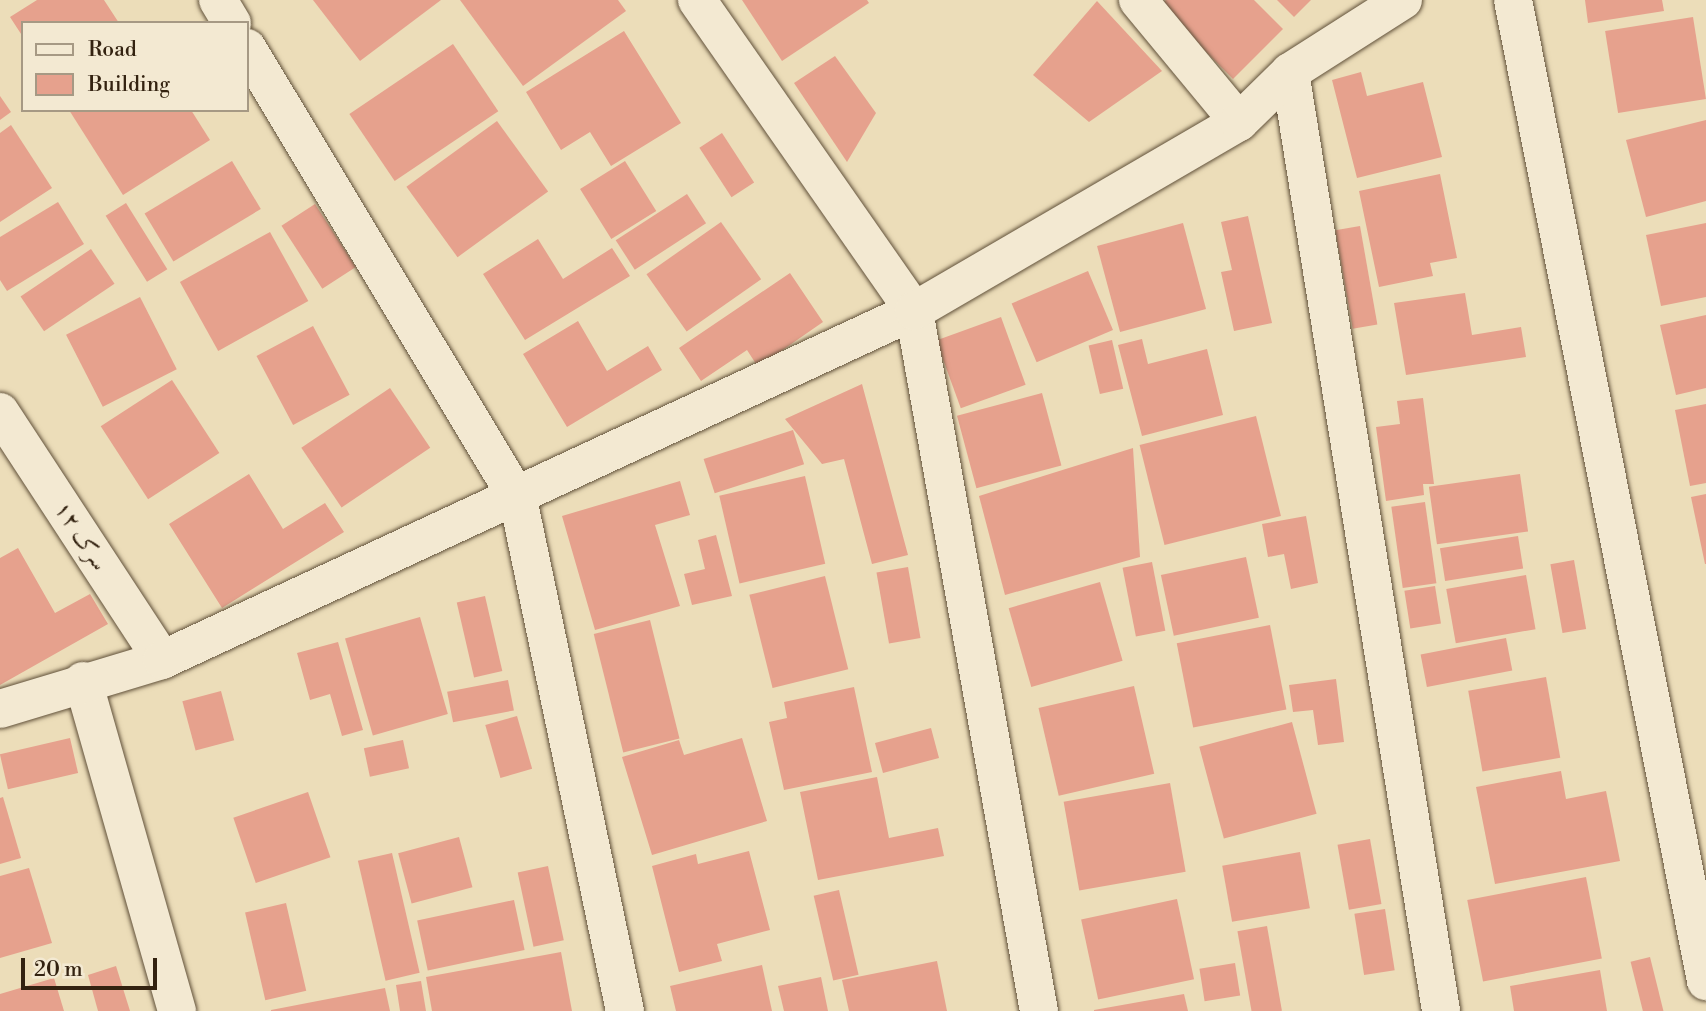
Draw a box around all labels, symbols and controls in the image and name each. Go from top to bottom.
legend [21,21,248,112]
text: Road [88,37,137,63]
text: Building [88,72,170,98]
street label: سرک ۱۲ [49,496,113,576]
scale bar [24,944,161,988]
text: 20 m [34,957,83,983]

